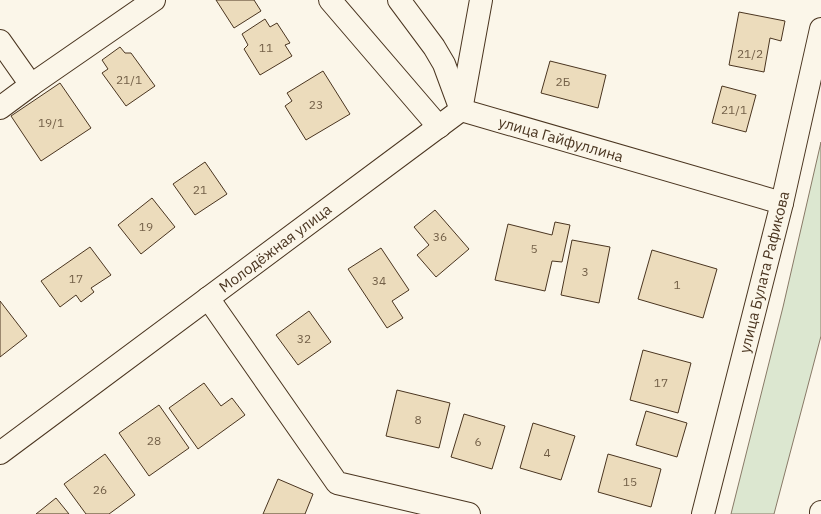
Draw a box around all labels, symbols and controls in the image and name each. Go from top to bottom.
house number: 11 [259,40,273,55]
house number: 21/2 [737,46,763,61]
house number: 21/1 [116,72,142,87]
house number: 2Б [556,74,570,89]
house number: 23 [309,97,323,112]
house number: 21/1 [721,102,747,117]
street label: улица Гайфуллина [496,112,626,166]
house number: 19/1 [38,115,64,130]
house number: 21 [193,182,207,197]
street label: улица Булата Рафикова [735,189,793,355]
street label: Молодёжная улица [215,200,335,296]
house number: 19 [139,219,153,234]
house number: 36 [433,229,447,244]
house number: 5 [530,241,538,256]
house number: 3 [581,264,589,279]
house number: 17 [69,271,83,286]
house number: 34 [372,273,386,288]
house number: 1 [673,277,681,292]
house number: 32 [297,331,311,346]
house number: 17 [654,375,668,390]
house number: 8 [414,412,422,427]
house number: 28 [147,433,161,448]
house number: 6 [474,434,482,449]
house number: 4 [543,445,551,460]
house number: 15 [623,474,637,489]
house number: 26 [93,482,107,497]

